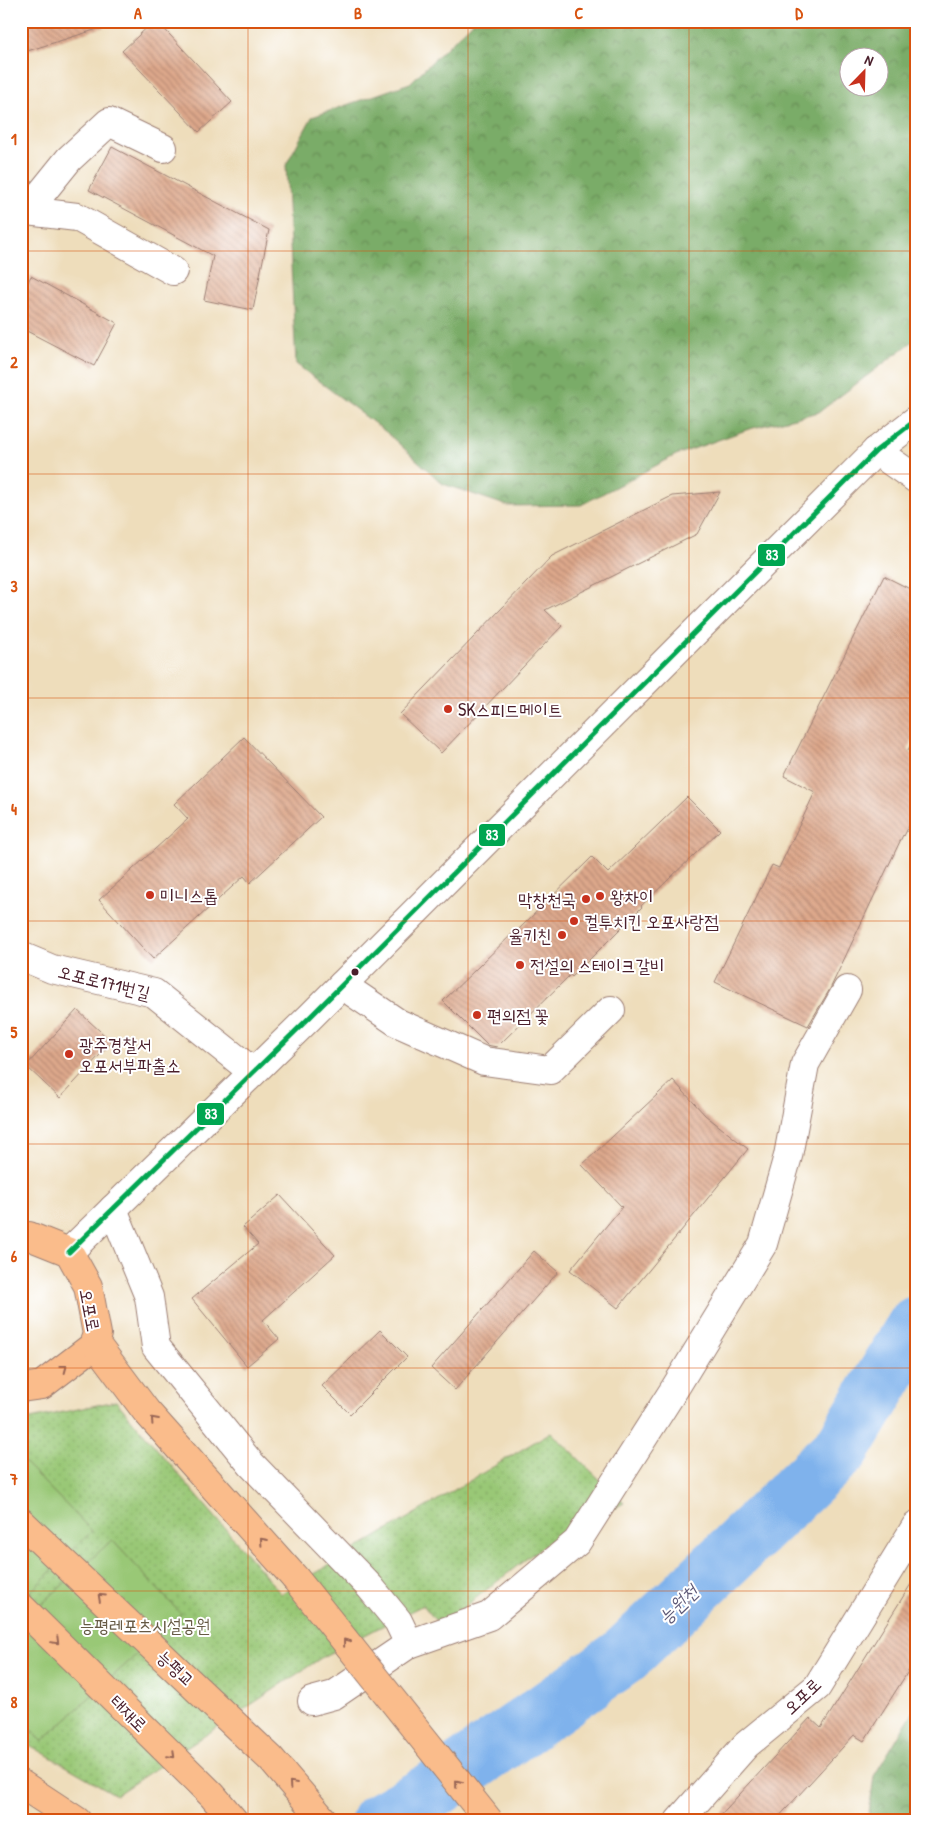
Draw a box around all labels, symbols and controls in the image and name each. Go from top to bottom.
text: A [134,2,142,24]
text: B [354,2,362,24]
text: C [575,2,584,24]
text: D [795,2,803,24]
north arrow [840,48,890,98]
text: N [862,49,877,70]
text: 1 [11,128,17,150]
text: 2 [10,351,18,373]
line badge: 83 [757,543,786,567]
text: 83 [766,545,779,564]
text: 3 [10,575,18,597]
place label: SK스피드메이트 [458,697,563,722]
marker: SK스피드메이트 [442,703,454,715]
text: 4 [11,798,17,820]
line badge: 83 [478,823,506,847]
text: 83 [486,825,499,844]
place label: 미니스톱 [160,883,218,908]
place label: 왕차이 [610,884,653,909]
place label: 막창천국 [518,887,576,912]
marker: 미니스톱 [144,889,156,901]
marker: 왕차이 [594,890,606,902]
marker: 막창천국 [580,893,592,905]
place label: 컬투치킨 오포사랑점 [584,909,719,934]
marker: 컬투치킨 오포사랑점 [568,915,580,927]
place label: 율키친 [509,923,552,948]
marker: 율키친 [556,929,568,941]
place label: 전설의 스테이크갈비 [530,953,665,978]
street label: 오포로171번길 [55,958,153,1006]
marker: 전설의 스테이크갈비 [514,959,526,971]
unlabelled marker [350,967,360,977]
place label: 편의점 꽃 [487,1003,549,1028]
marker: 편의점 꽃 [471,1009,483,1021]
text: 5 [11,1021,18,1043]
place label: 광주경찰서 오포서부파출소 [79,1032,180,1078]
marker: 광주경찰서 오포서부파출소 [63,1048,75,1060]
line badge: 83 [196,1102,225,1126]
text: 83 [205,1104,218,1123]
text: 6 [11,1245,18,1267]
street label: 오포로 [74,1286,106,1334]
one-way arrow [58,1365,68,1374]
one-way arrow [151,1417,160,1426]
text: 7 [9,1468,18,1490]
one-way arrow [259,1538,268,1547]
water label: 능원천 [652,1578,705,1629]
one-way arrow [97,1594,106,1603]
park label: 능평레포츠시설공원 [80,1613,210,1638]
one-way arrow [50,1635,59,1644]
one-way arrow [344,1639,352,1648]
street label: 능평교 [152,1644,200,1692]
street label: 오포로 [778,1672,826,1720]
street label: 태재로 [105,1689,153,1737]
text: 8 [11,1691,18,1713]
one-way arrow [166,1749,175,1758]
one-way arrow [455,1779,464,1788]
one-way arrow [289,1780,298,1789]

